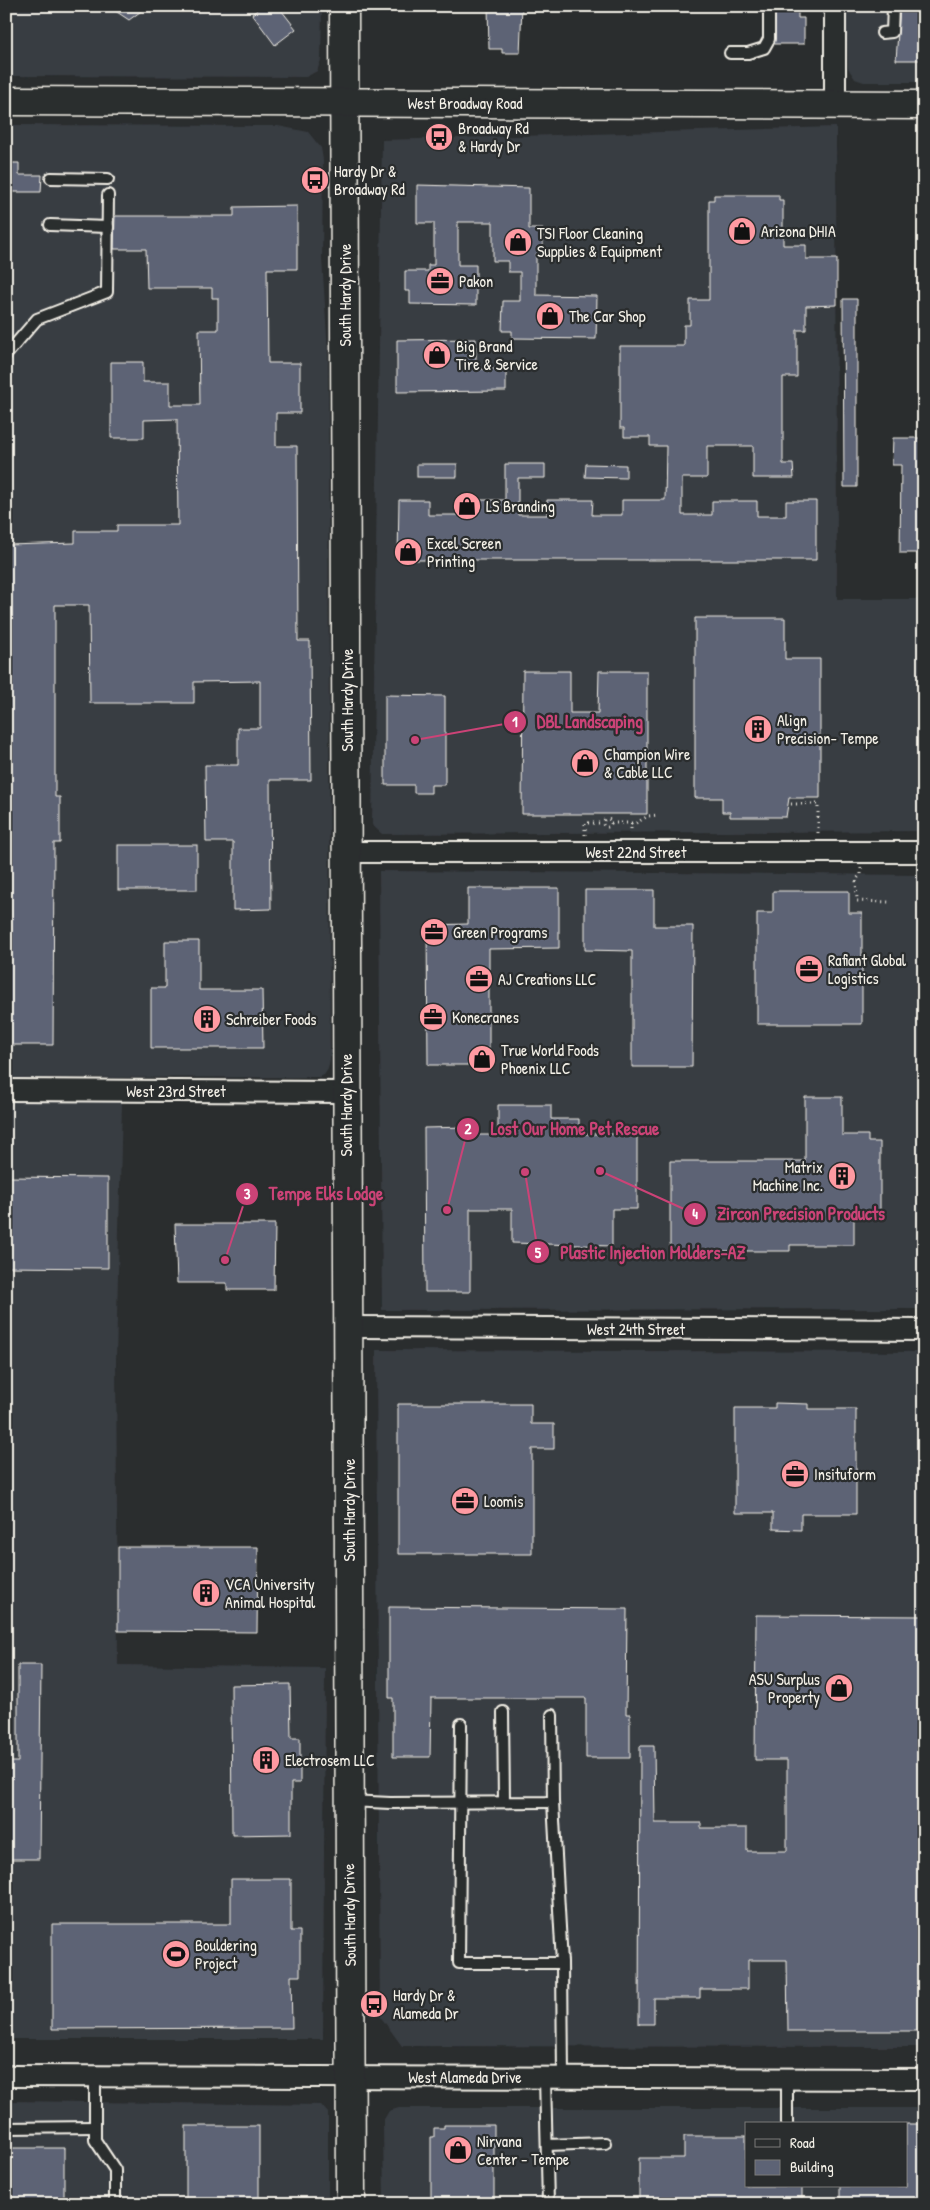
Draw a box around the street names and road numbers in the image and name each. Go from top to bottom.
street label: West Broadway Road [407,92,523,114]
street label: South Hardy Drive [334,243,356,346]
street label: South Hardy Drive [336,648,358,751]
street label: West 22nd Street [586,841,687,863]
street label: South Hardy Drive [335,1053,357,1156]
street label: West 23rd Street [126,1080,226,1102]
street label: West 24th Street [587,1318,686,1340]
street label: South Hardy Drive [338,1458,360,1561]
street label: South Hardy Drive [337,1863,361,1967]
street label: West Alameda Drive [408,2066,522,2088]

